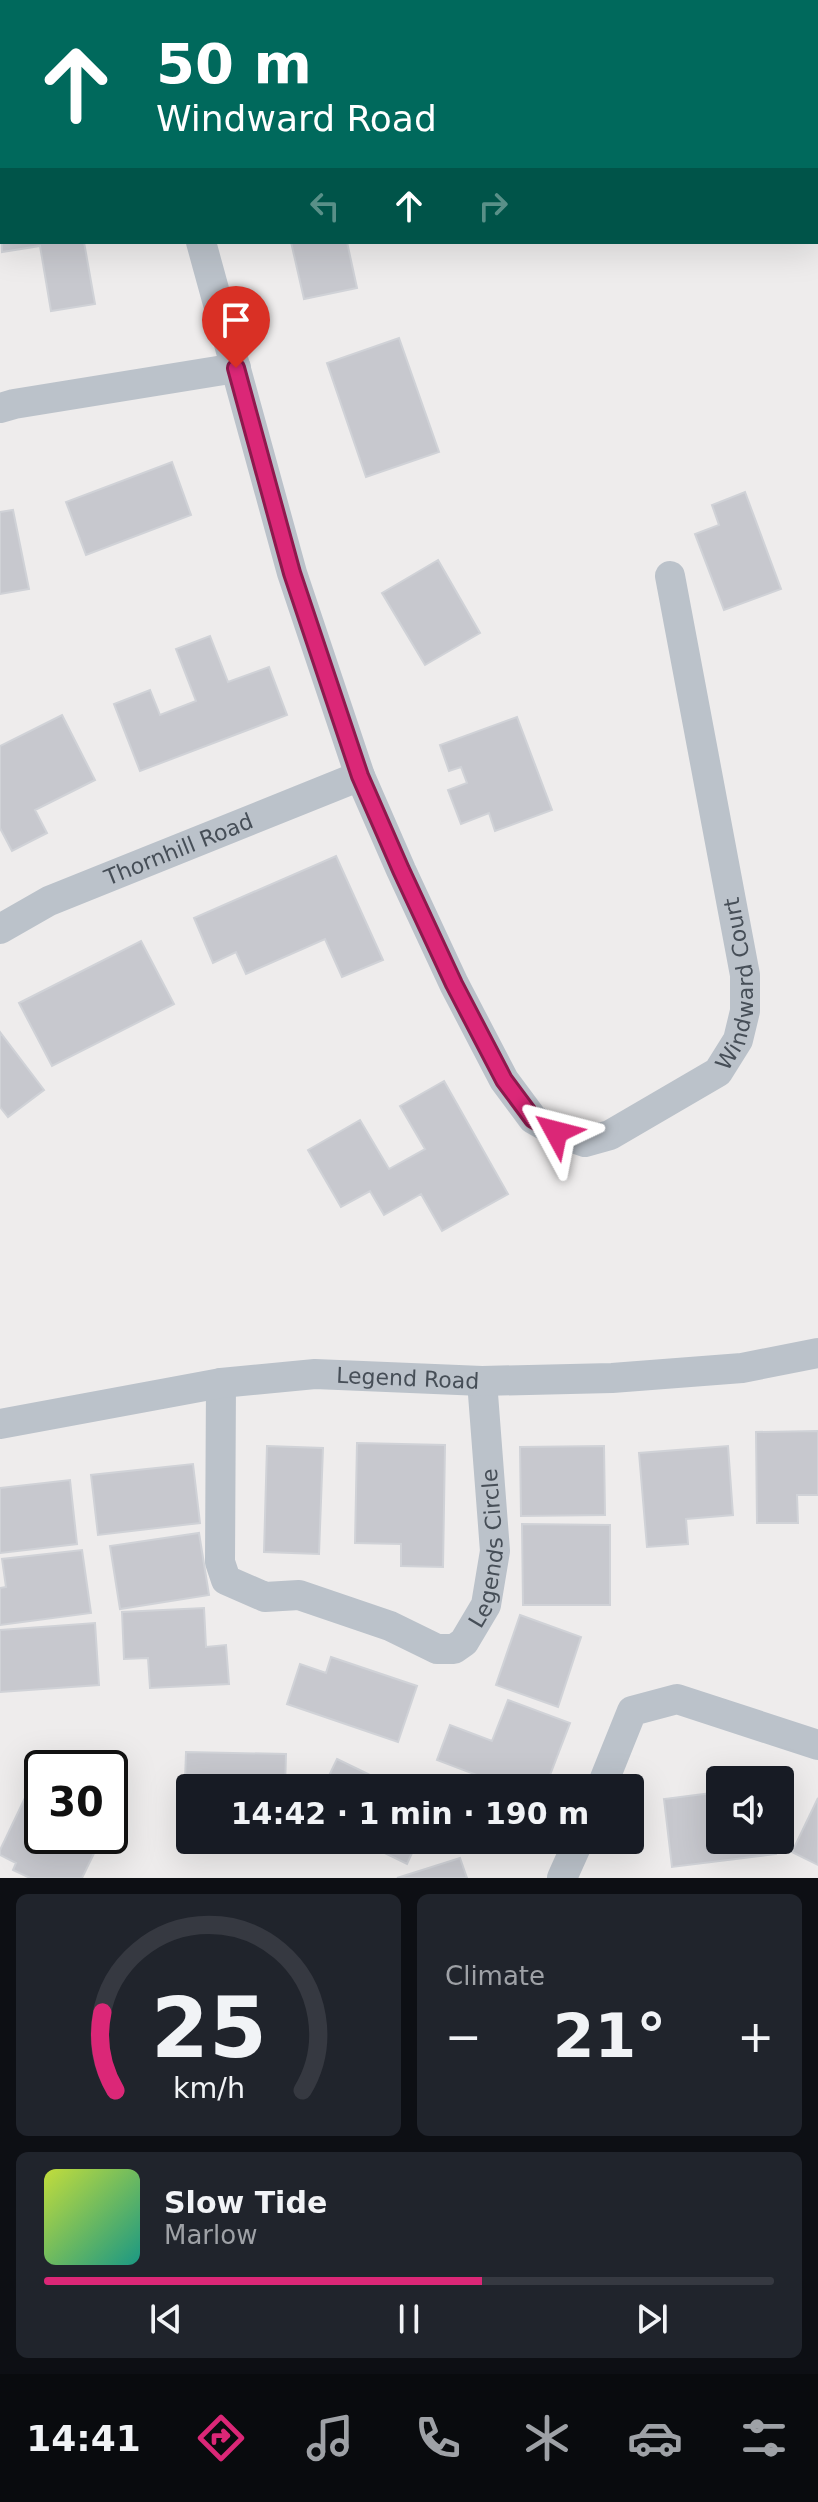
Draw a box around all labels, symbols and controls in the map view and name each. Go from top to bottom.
text: 50 m [156,31,312,96]
icon: ahead [24,32,128,136]
text: Windward Road [156,98,437,139]
icon: left [303,184,347,228]
icon: ahead [387,184,431,228]
icon: right [471,184,515,228]
pin [202,286,270,368]
icon: arrive [214,298,258,342]
street label: Thornhill Road [100,808,256,890]
street label: Windward Court [710,895,758,1074]
position arrow [514,1090,598,1174]
street label: Legend Road [336,1362,480,1393]
street label: Legends Circle [463,1468,508,1632]
speed limit sign: 30 [24,1750,128,1854]
map controls [706,1766,794,1854]
button: sound [706,1766,794,1854]
text: 14:42 · 1 min · 190 m [231,1796,589,1831]
text: Climate [445,1961,545,1991]
text: 25 [151,1980,266,2077]
text: 21° [553,2001,666,2071]
text: − [445,2011,482,2062]
text: + [737,2011,774,2062]
text: km/h [172,2071,245,2105]
text: Slow Tide [164,2185,327,2220]
text: Marlow [164,2220,257,2250]
icon: previous [144,2297,188,2341]
icon: pause [387,2297,431,2341]
icon: next [630,2297,674,2341]
icon: directions [193,2410,249,2466]
icon: music [302,2410,358,2466]
icon: phone [410,2410,466,2466]
icon: climate [519,2410,575,2466]
icon: car [627,2410,683,2466]
icon: filters [736,2410,792,2466]
text: 14:41 [26,2418,141,2459]

